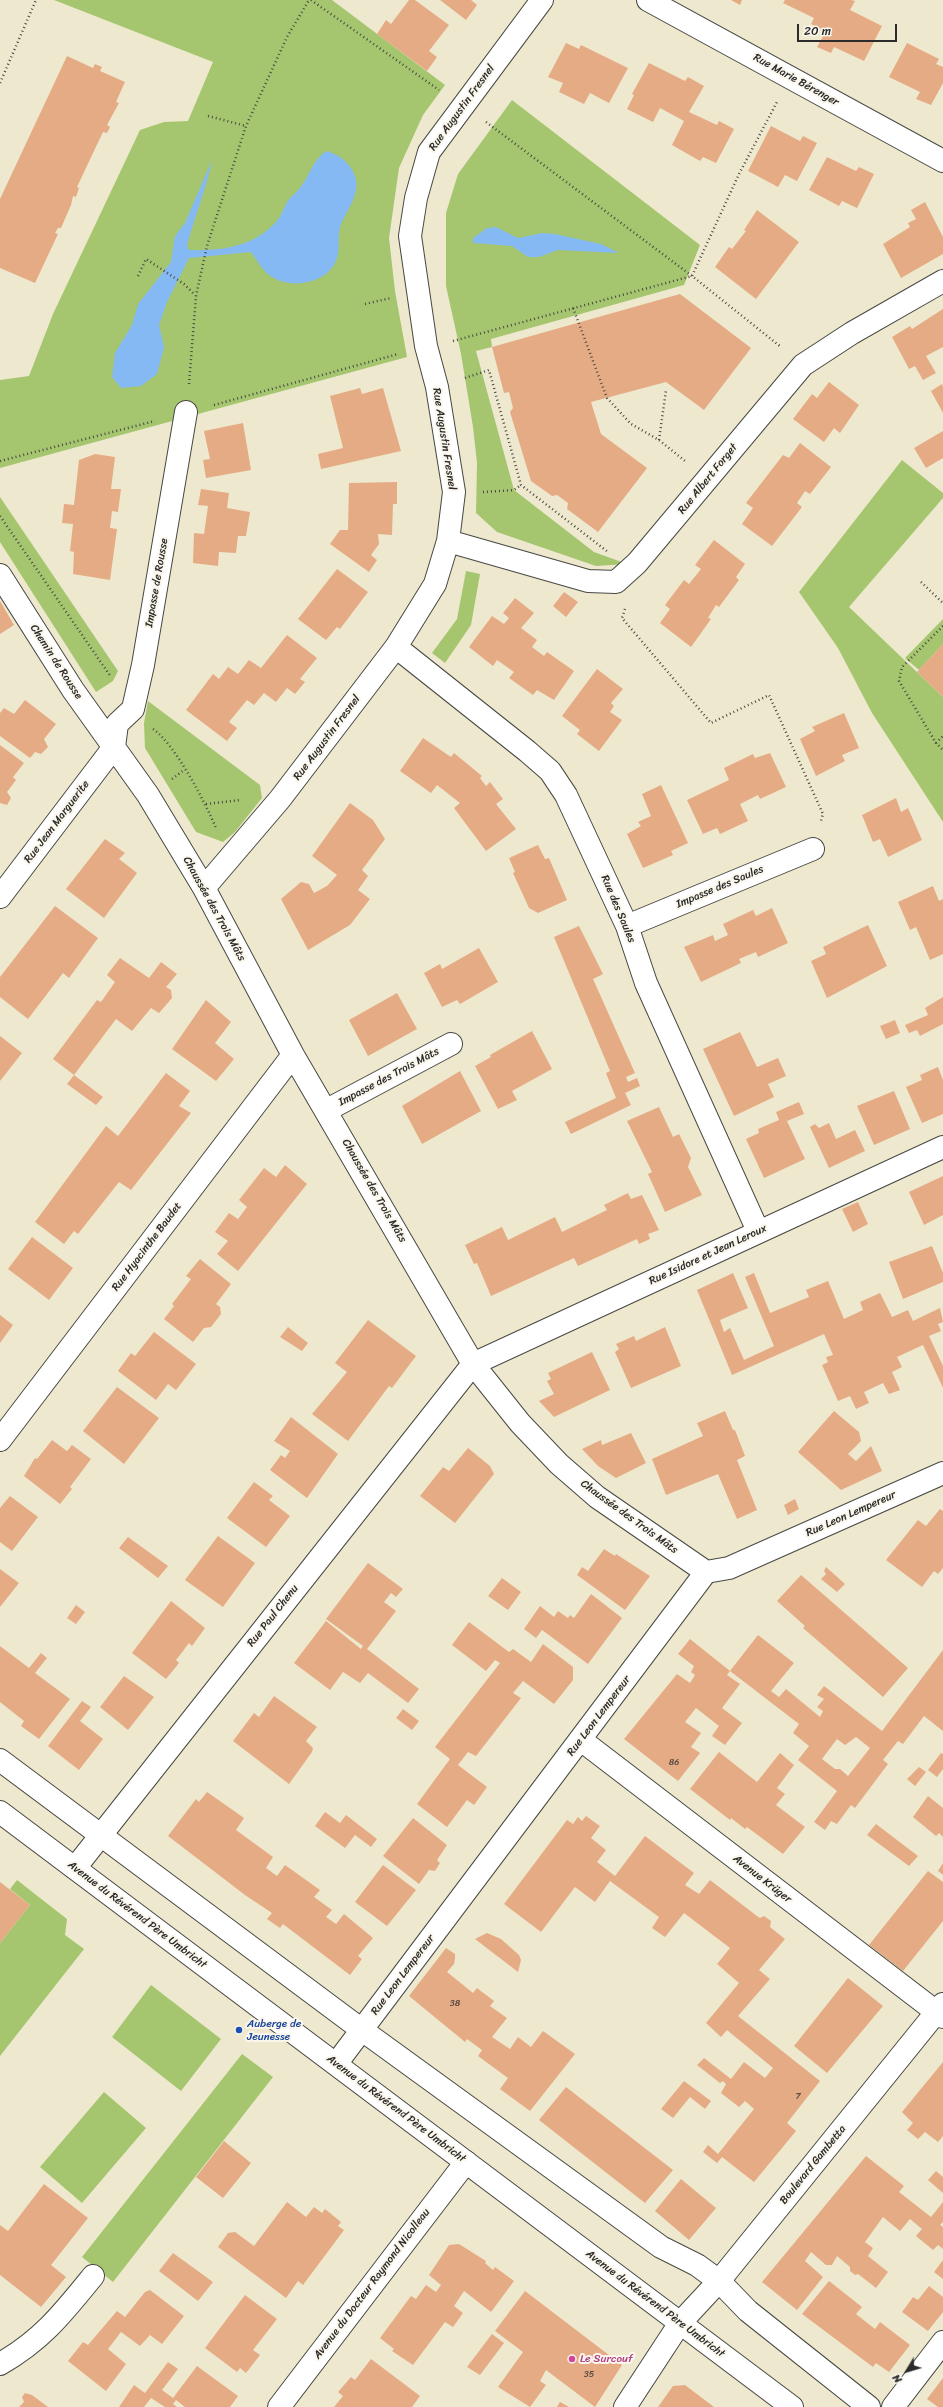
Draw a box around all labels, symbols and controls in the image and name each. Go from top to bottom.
scale bar [799,16,899,42]
text: 20 m [804,20,831,42]
street label: Rue Marie Bérenger [751,51,841,109]
street label: Rue Augustin Fresnel [426,62,498,154]
street label: Rue Augustin Fresnel [429,387,459,491]
street label: Rue Albert Forget [676,441,740,517]
street label: Impasse de Rousse [143,537,171,629]
street label: Chemin de Rousse [27,622,85,702]
street label: Rue Augustin Fresnel [291,693,363,783]
street label: Rue Jean Marguerite [22,778,92,866]
street label: Chaussée des Trois Mâts [180,854,248,964]
street label: Impasse des Saules [674,863,766,911]
street label: Rue des Saules [598,873,638,945]
street label: Impasse des Trois Mâts [336,1045,442,1109]
street label: Chaussée des Trois Mâts [339,1137,409,1245]
street label: Rue Hyacinthe Baudet [109,1200,185,1294]
street label: Rue Isidore et Jean Leroux [647,1222,769,1288]
street label: Chaussée des Trois Mâts [578,1477,680,1557]
street label: Rue Leon Lempereur [804,1488,898,1540]
street label: Rue Paul Chenu [245,1582,301,1650]
street label: Rue Leon Lempereur [565,1673,633,1759]
house number: 86 [669,1758,679,1768]
street label: Avenue Krüger [730,1852,794,1906]
street label: Avenue du Révérend Père Umbricht [65,1858,209,1972]
street label: Rue Leon Lempereur [369,1932,437,2018]
house number: 38 [450,1999,460,2009]
place label: Auberge de Jeunesse [247,2017,301,2043]
marker: Auberge de Jeunesse [234,2025,244,2035]
street label: Avenue du Révérend Père Umbricht [324,2052,468,2166]
house number: 7 [795,2092,801,2102]
street label: Boulevard Gambetta [777,2123,849,2207]
street label: Avenue du Docteur Raymond Nicolleau [311,2206,433,2362]
street label: Avenue du Révérend Père Umbricht [583,2247,727,2361]
north arrow [887,2351,927,2391]
place label: Le Surcouf [580,2352,633,2366]
marker: Le Surcouf [567,2354,577,2364]
house number: 35 [584,2370,594,2380]
text: N [887,2370,907,2388]

